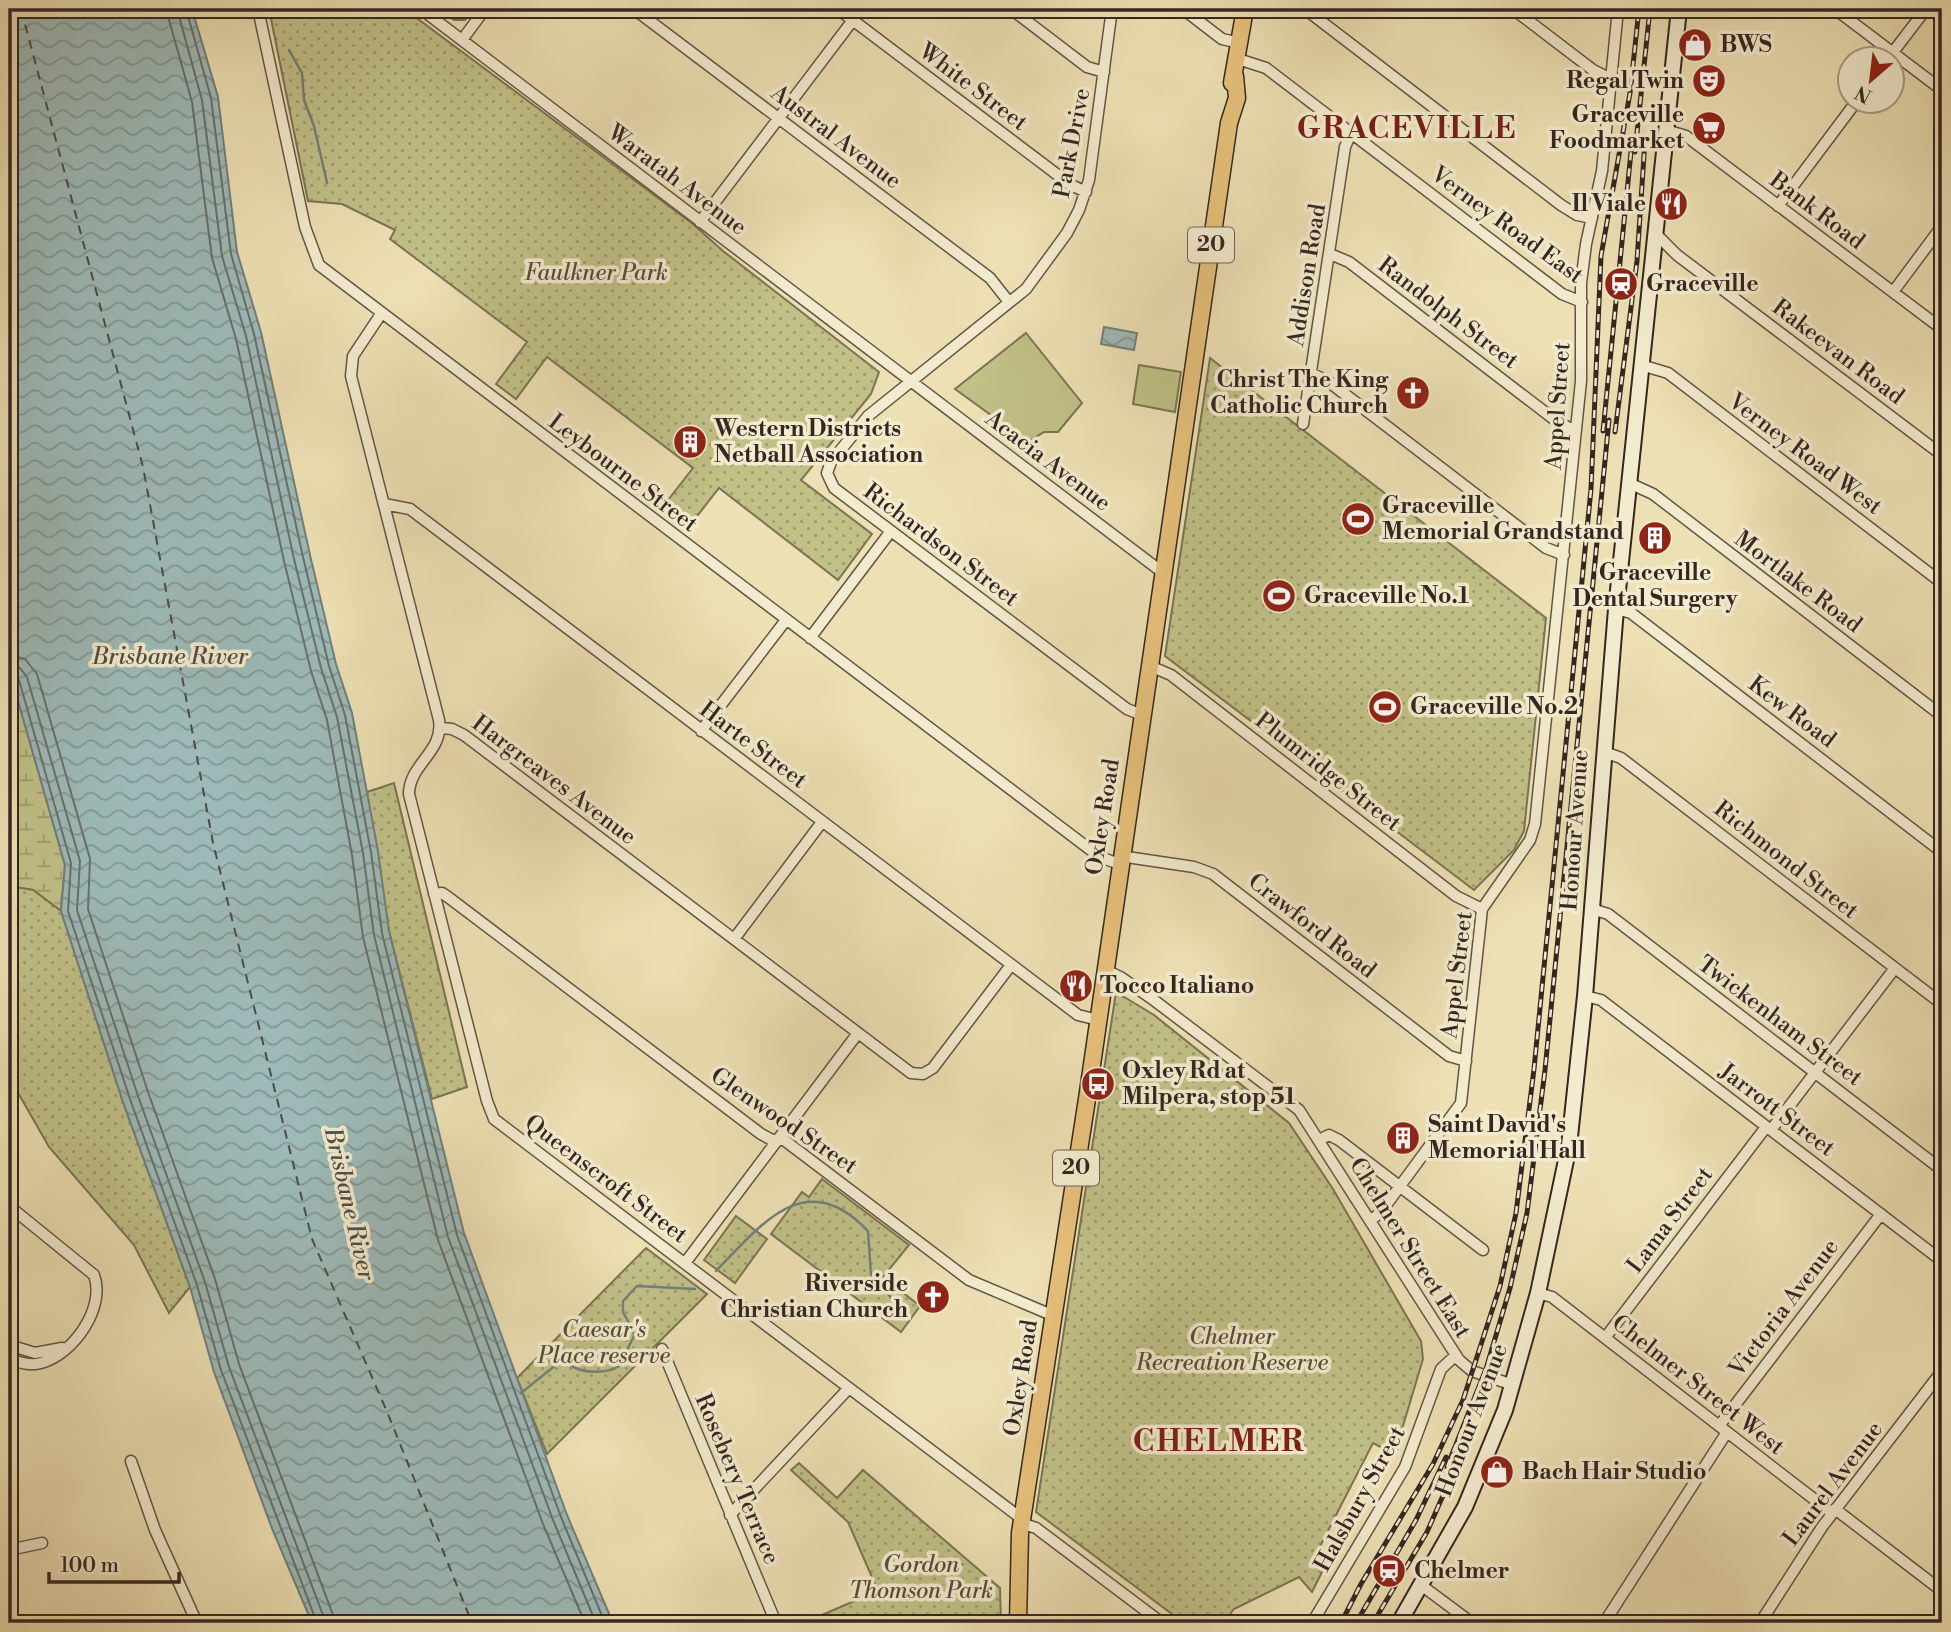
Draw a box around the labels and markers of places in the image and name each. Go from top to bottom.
shop icon: BWS [1676,26,1714,64]
place label: BWS [1720,31,1772,59]
theatre icon: Regal Twin [1690,62,1728,100]
place label: Regal Twin [1566,67,1684,95]
place label: Graceville Foodmarket [1549,101,1685,155]
supermarket icon: Graceville Foodmarket [1690,109,1728,147]
restaurant icon: Il Viale [1652,185,1690,223]
place label: Il Viale [1572,190,1646,218]
station icon: Graceville [1602,265,1640,303]
place label: Graceville [1646,270,1759,298]
place label: Christ The King Catholic Church [1210,366,1389,420]
church icon: Christ The King Catholic Church [1394,374,1432,412]
place label: Western Districts Netball Association [713,415,923,469]
building icon: Western Districts Netball Association [671,423,709,461]
place label: Graceville Memorial Grandstand [1382,492,1624,546]
sports icon: Graceville Memorial Grandstand [1339,500,1377,538]
building icon: Graceville Dental Surgery [1636,519,1674,557]
place label: Graceville Dental Surgery [1572,559,1738,613]
sports icon: Graceville No.1 [1260,577,1298,615]
place label: Graceville No.1 [1304,582,1469,610]
sports icon: Graceville No.2 [1366,688,1404,726]
place label: Graceville No.2 [1410,693,1578,721]
restaurant icon: Tocco Italiano [1057,967,1095,1005]
place label: Tocco Italiano [1100,972,1254,1000]
place label: Oxley Rd at Milpera, stop 51 [1122,1057,1295,1111]
bus stop icon: Oxley Rd at Milpera, stop 51 [1079,1065,1117,1103]
place label: Saint David's Memorial Hall [1428,1111,1586,1165]
building icon: Saint David's Memorial Hall [1384,1119,1422,1157]
place label: Riverside Christian Church [720,1270,908,1324]
church icon: Riverside Christian Church [914,1278,952,1316]
shop icon: Bach Hair Studio [1478,1453,1516,1491]
place label: Bach Hair Studio [1522,1458,1707,1486]
station icon: Chelmer [1370,1552,1408,1590]
place label: Chelmer [1414,1557,1509,1585]

